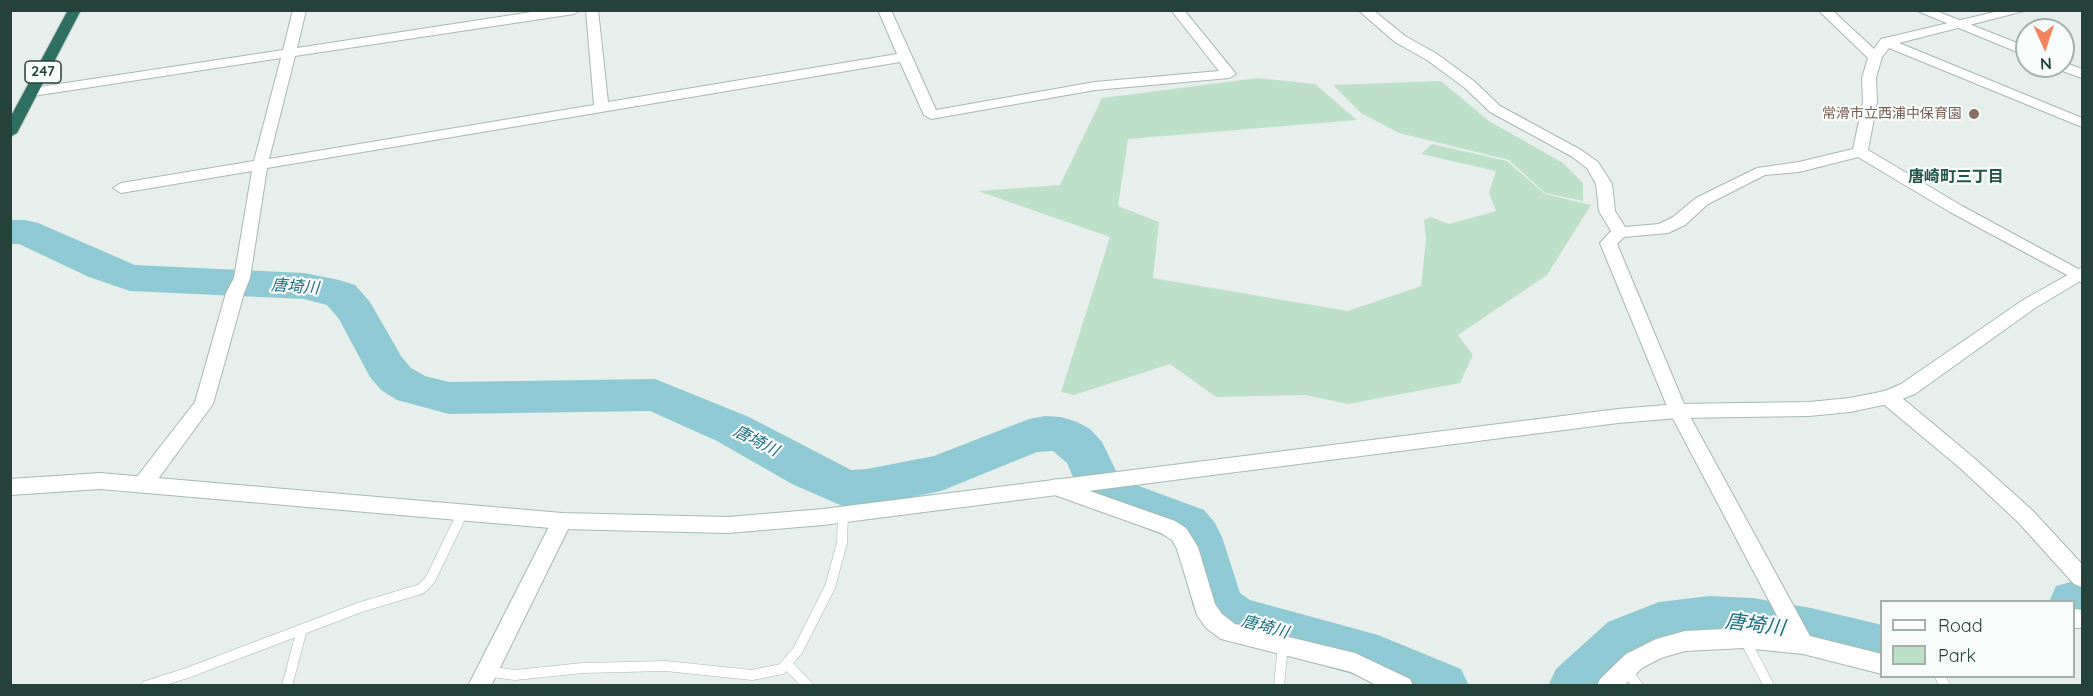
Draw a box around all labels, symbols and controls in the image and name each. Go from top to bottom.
north arrow [2015,18,2075,78]
text: N [2039,54,2052,74]
road number: 247 [25,61,61,83]
place label: 常滑市立西浦中保育園 [1822,106,1962,122]
marker: 常滑市立西浦中保育園 [1967,107,1981,121]
district label: 唐崎町三丁目 [1908,167,2004,187]
water label: 唐埼川 [270,276,320,298]
water label: 唐埼川 [730,422,782,460]
legend [1880,600,2075,678]
water label: 唐埼川 [1724,609,1786,641]
water label: 唐埼川 [1239,612,1291,642]
text: Road [1938,614,1983,637]
text: Park [1938,644,1976,667]

